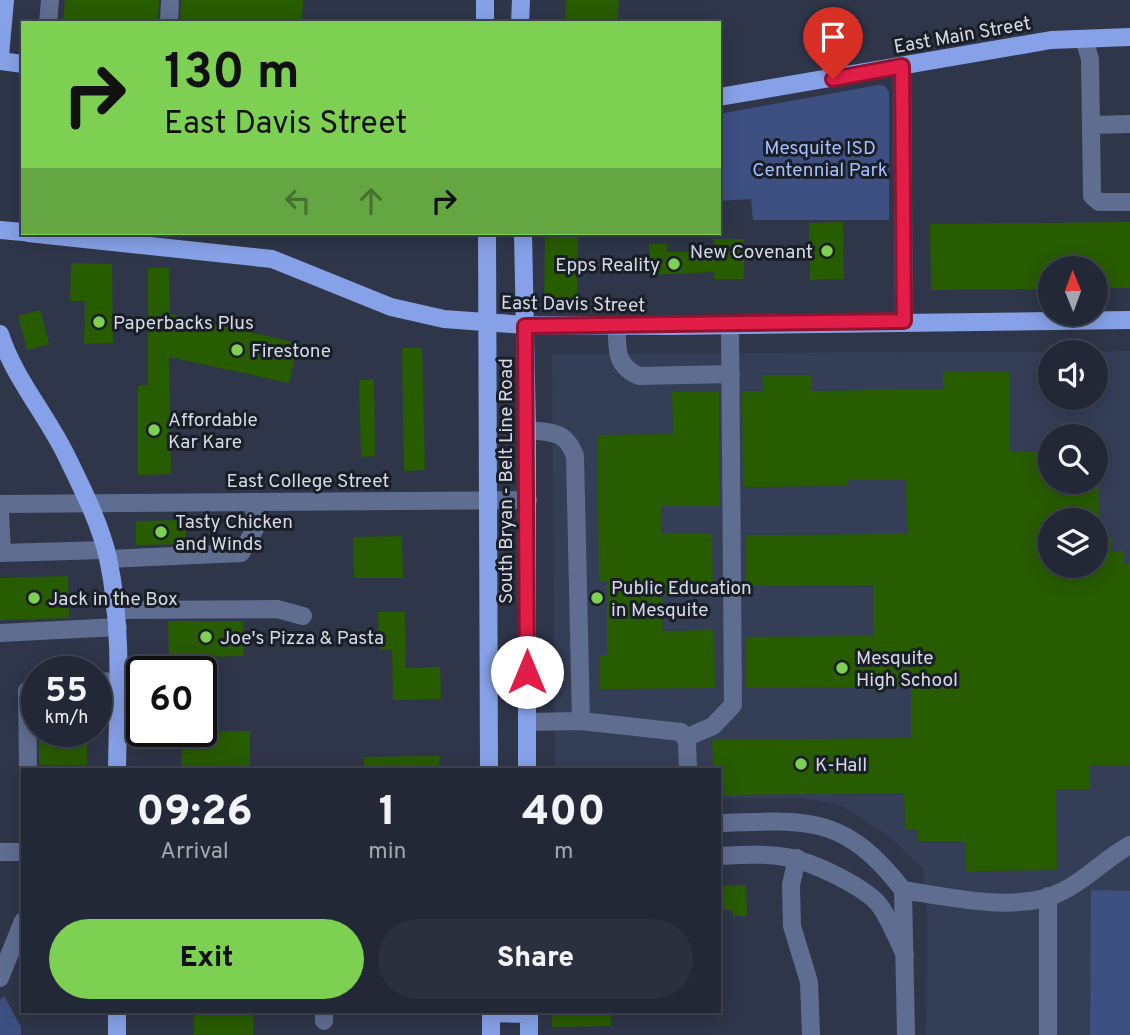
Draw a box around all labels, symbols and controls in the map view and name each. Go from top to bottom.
pin [803,7,863,79]
street label: East Main Street [892,12,1033,60]
icon: arrive [814,18,852,56]
text: 130 m [164,44,300,106]
icon: right [49,49,140,140]
text: East Davis Street [164,105,407,145]
park label: Mesquite ISD Centennial Park [752,137,888,183]
icon: left [279,182,317,220]
icon: ahead [352,182,390,220]
icon: right [425,182,463,220]
place label: New Covenant [690,241,813,265]
marker: New Covenant [819,243,835,259]
place label: Epps Reality [555,254,660,278]
marker: Epps Reality [666,256,682,272]
north arrow [1038,256,1108,326]
map controls [1038,256,1108,578]
street label: East Davis Street [501,292,645,318]
place label: Paperbacks Plus [113,312,254,336]
marker: Paperbacks Plus [91,314,107,330]
place label: Firestone [251,340,331,364]
button: sound [1038,340,1108,410]
marker: Firestone [229,342,245,358]
street label: South Bryan - Belt Line Road [495,358,519,604]
place label: Affordable Kar Kare [168,409,258,455]
marker: Affordable Kar Kare [146,422,162,438]
button: search [1038,424,1108,494]
street label: East College Street [227,470,389,494]
button: layers [1038,508,1108,578]
place label: Tasty Chicken and Winds [175,511,293,557]
marker: Tasty Chicken and Winds [153,524,169,540]
place label: Public Education in Mesquite [611,577,752,623]
place label: Jack in the Box [48,588,178,612]
marker: Jack in the Box [26,590,42,606]
marker: Public Education in Mesquite [589,590,605,606]
place label: Joe's Pizza & Pasta [220,627,384,651]
marker: Joe's Pizza & Pasta [198,629,214,645]
position arrow [490,635,564,709]
place label: Mesquite High School [856,647,958,693]
speed limit sign: 60 [126,656,217,747]
marker: Mesquite High School [834,660,850,676]
text: 55 [45,670,88,714]
text: km/h [45,707,88,730]
place label: K-Hall [815,754,867,778]
marker: K-Hall [793,756,809,772]
text: 09:26 [137,787,253,840]
text: 1 [379,787,396,840]
text: 400 [522,787,605,840]
text: Arrival [160,838,229,867]
text: min [368,838,406,867]
text: m [554,838,573,867]
button: Exit [49,919,364,999]
button: Share [378,919,693,999]

